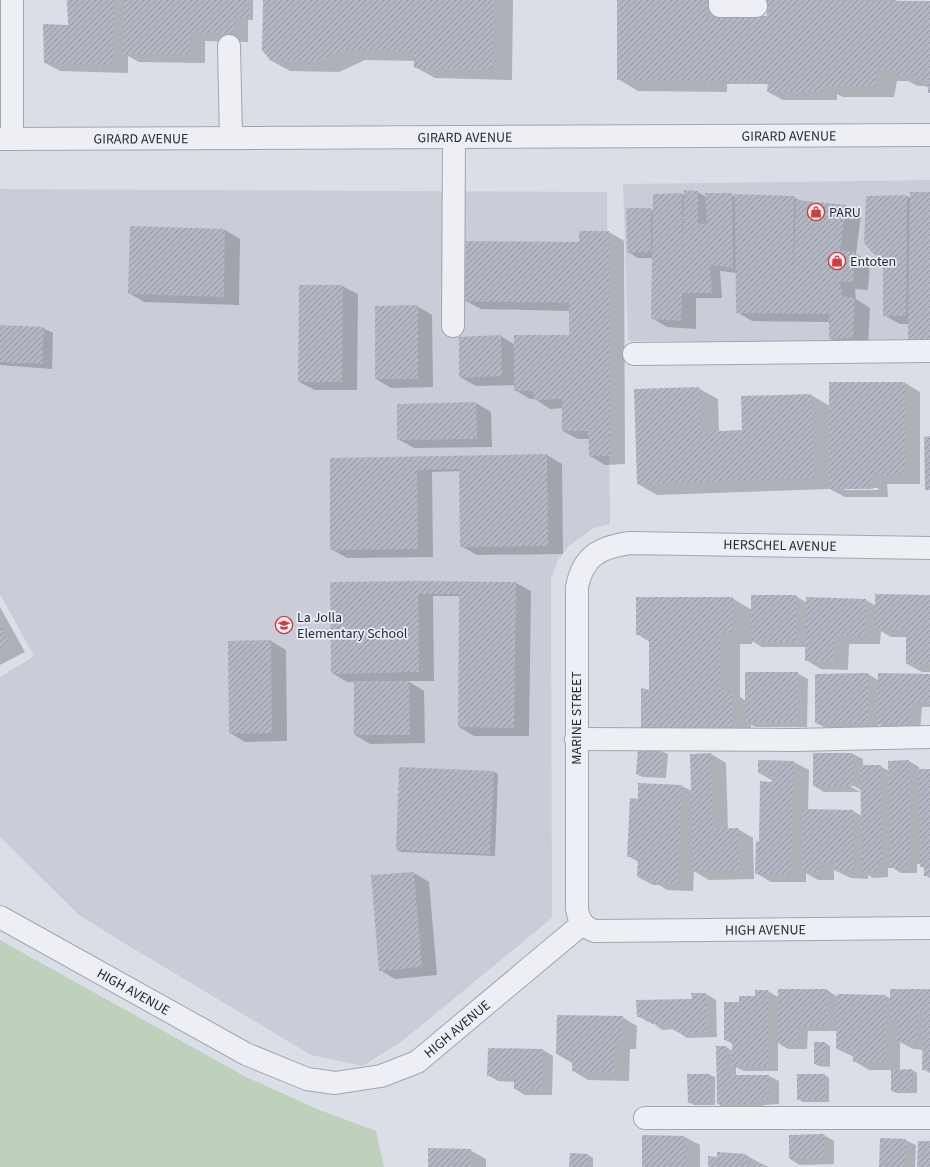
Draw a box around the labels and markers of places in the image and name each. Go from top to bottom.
shop icon: PARU [806,202,826,222]
place label: PARU [829,203,861,223]
shop icon: Entoten [827,251,847,271]
place label: Entoten [850,252,896,272]
place label: La Jolla Elementary School [297,608,408,644]
school or university icon: La Jolla Elementary School [274,615,294,635]

